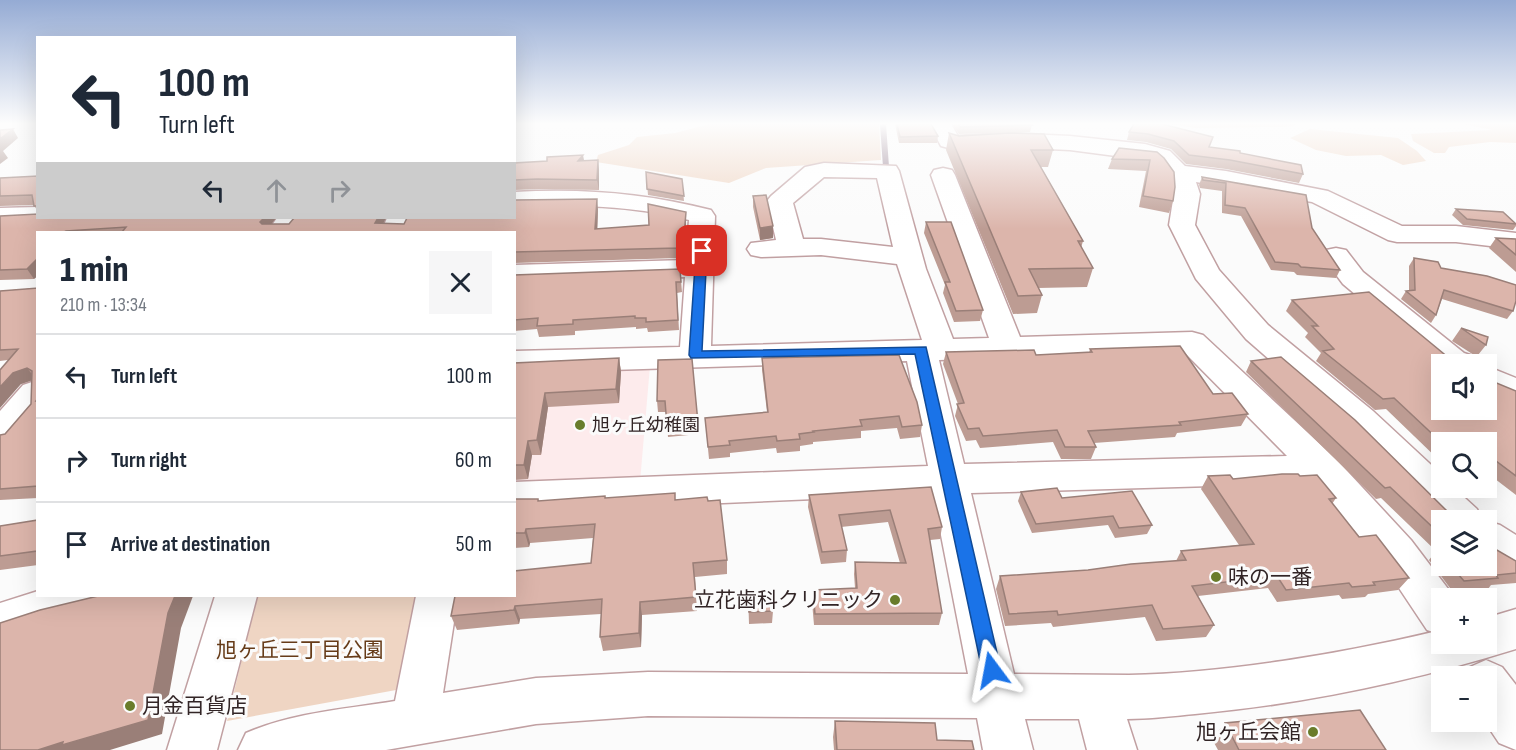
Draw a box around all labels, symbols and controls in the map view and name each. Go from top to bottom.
text: 100 m [159,58,250,109]
icon: left [60,60,138,138]
text: Turn left [159,109,235,141]
icon: left [197,174,230,207]
icon: ahead [260,174,293,207]
icon: right [323,174,356,207]
pin [676,225,727,276]
icon: arrive [685,234,718,267]
text: 1 min [60,249,128,292]
button: close [429,251,492,314]
text: 210 m · 13:34 [60,293,147,317]
map controls [1431,354,1497,732]
button: sound [1431,354,1497,420]
icon: left [60,360,93,393]
text: Turn left [111,363,177,390]
text: 100 m [447,363,492,390]
place label: 旭ヶ丘幼稚園 [592,415,700,436]
marker: 旭ヶ丘幼稚園 [573,418,587,432]
button: search [1431,432,1497,498]
icon: right [60,444,93,477]
text: Turn right [111,447,187,474]
text: 60 m [455,447,492,474]
button: layers [1431,510,1497,576]
icon: arrive [60,528,93,561]
text: Arrive at destination [111,531,270,558]
text: 50 m [456,531,492,558]
place label: 味の一番 [1228,565,1312,590]
marker: 味の一番 [1209,570,1223,584]
place label: 立花歯科クリニック [694,588,883,613]
button: + [1431,588,1497,654]
marker: 立花歯科クリニック [888,593,902,607]
park label: 旭ヶ丘三丁目公園 [216,638,384,663]
position arrow [960,638,1024,702]
button: − [1431,666,1497,732]
place label: 月金百貨店 [142,694,247,719]
marker: 月金百貨店 [123,699,137,713]
place label: 旭ヶ丘会館 [1196,720,1301,745]
marker: 旭ヶ丘会館 [1306,725,1320,739]

